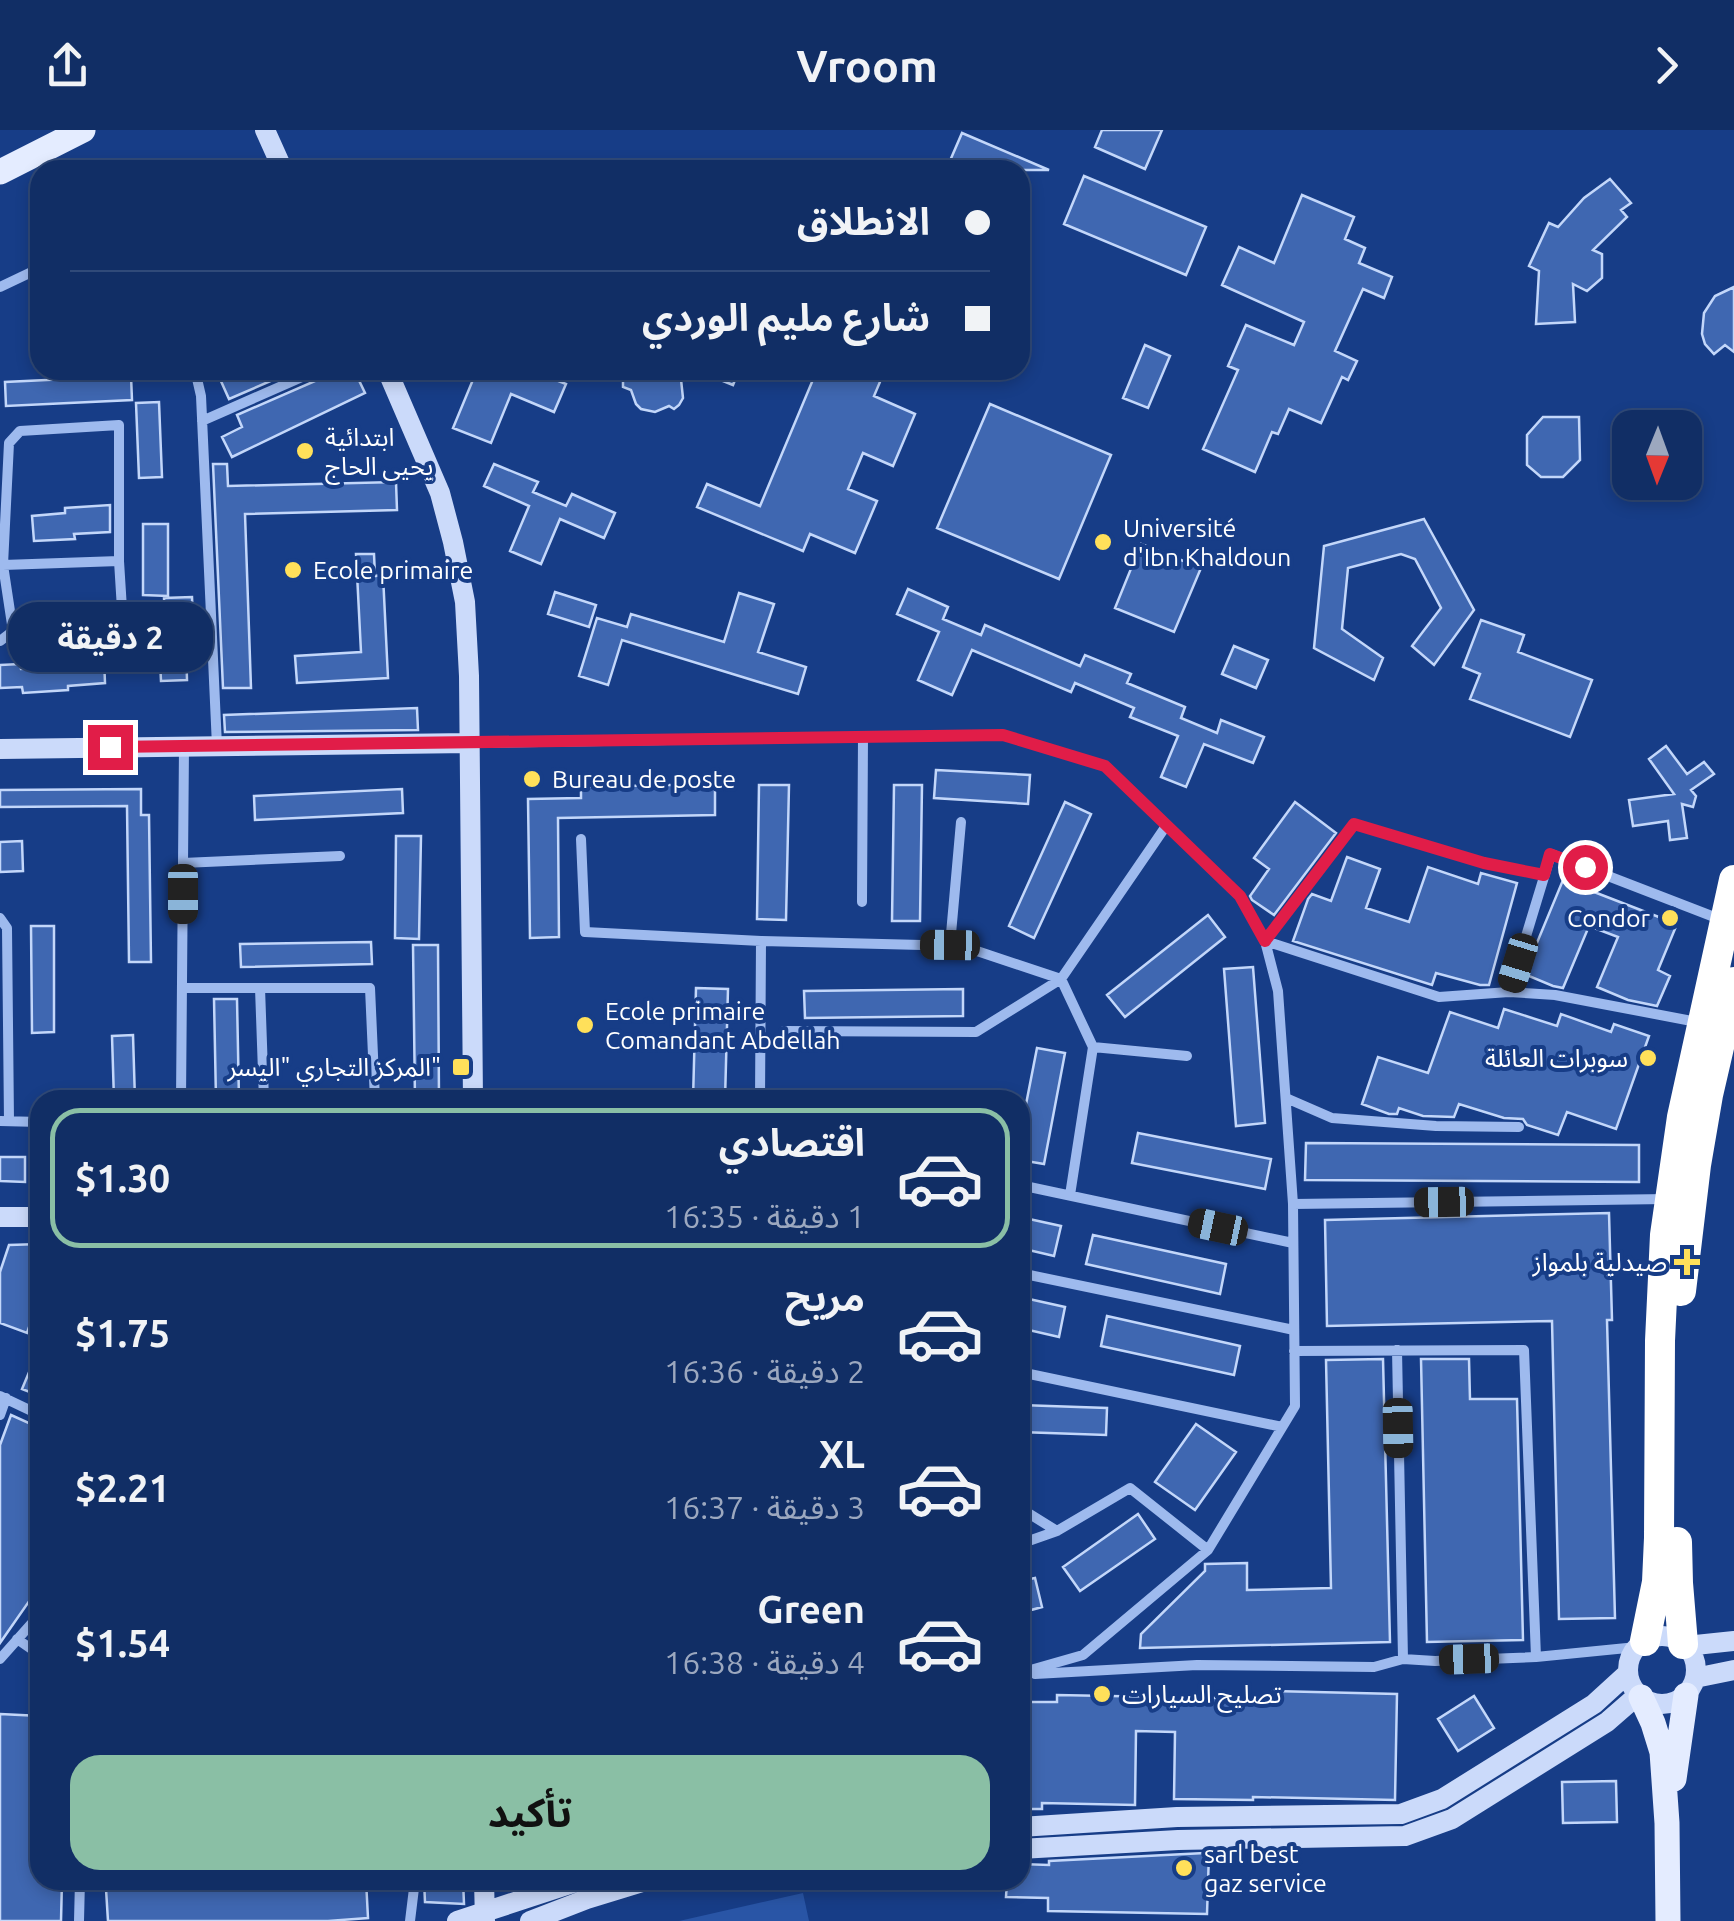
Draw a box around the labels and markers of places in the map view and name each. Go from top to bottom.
place label: ابتدائية يحيى الحاج [325,423,433,485]
marker: ابتدائية يحيى الحاج [294,440,316,462]
place label: Université d'Ibn Khaldoun [1123,514,1291,571]
marker: Université d'Ibn Khaldoun [1092,531,1114,553]
place label: Ecole primaire [313,556,473,584]
marker: Ecole primaire [282,559,304,581]
place label: Bureau de poste [552,765,736,793]
marker: Bureau de poste [521,768,543,790]
place label: Condor [1567,904,1651,932]
marker: Condor [1659,907,1681,929]
place label: Ecole primaire Comandant Abdellah [605,997,841,1054]
marker: Ecole primaire Comandant Abdellah [574,1014,596,1036]
place label: سوبرات العائلة [1485,1044,1628,1073]
marker: سوبرات العائلة [1637,1047,1659,1069]
place label: المركز التجاري "اليسر" [226,1053,441,1087]
marker: المركز التجاري "اليسر" [450,1056,472,1078]
place label: صيدلية بلمواز [1531,1248,1667,1277]
marker: صيدلية بلمواز [1676,1251,1698,1273]
place label: تصليح السيارات [1122,1680,1282,1713]
marker: تصليح السيارات [1091,1683,1113,1705]
place label: sarl best gaz service [1204,1840,1327,1897]
marker: sarl best gaz service [1173,1857,1195,1879]

